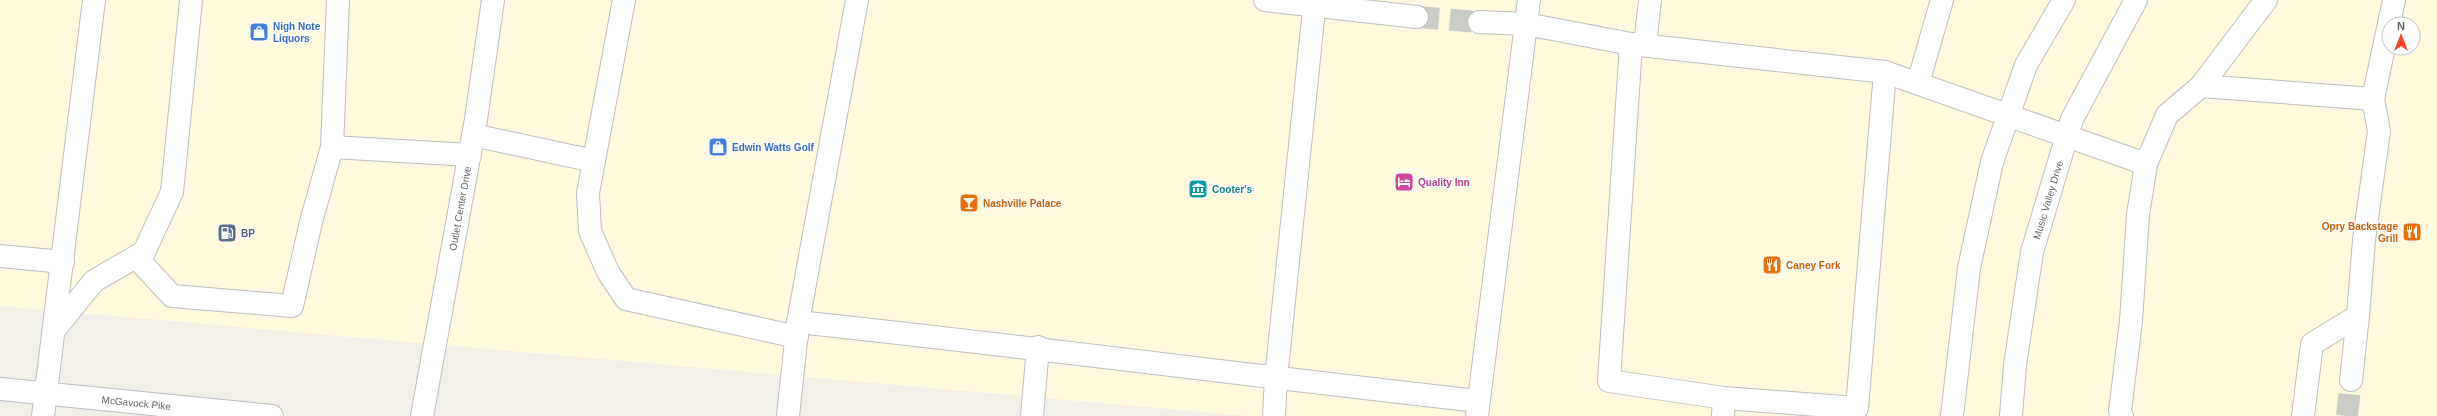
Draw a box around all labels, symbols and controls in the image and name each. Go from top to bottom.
north arrow [2381,16,2421,56]
text: N [2397,20,2405,32]
shop icon: Nigh Note Liquors [248,21,270,43]
place label: Nigh Note Liquors [273,21,321,44]
shop icon: Edwin Watts Golf [707,136,729,158]
place label: Edwin Watts Golf [732,142,815,153]
street label: Music Valley Drive [2031,159,2065,241]
street label: Outlet Center Drive [447,165,473,252]
hotel icon: Quality Inn [1393,171,1415,193]
place label: Quality Inn [1418,177,1470,188]
museum icon: Cooter's [1187,178,1209,200]
place label: Cooter's [1212,184,1253,195]
bar icon: Nashville Palace [958,192,980,214]
place label: Nashville Palace [983,198,1062,209]
place label: Opry Backstage Grill [2322,221,2398,244]
restaurant icon: Opry Backstage Grill [2401,221,2423,243]
fuel station icon: BP [216,222,238,244]
place label: BP [241,228,255,239]
restaurant icon: Caney Fork [1761,254,1783,276]
place label: Caney Fork [1786,260,1841,271]
street label: McGavock Pike [101,394,172,412]

